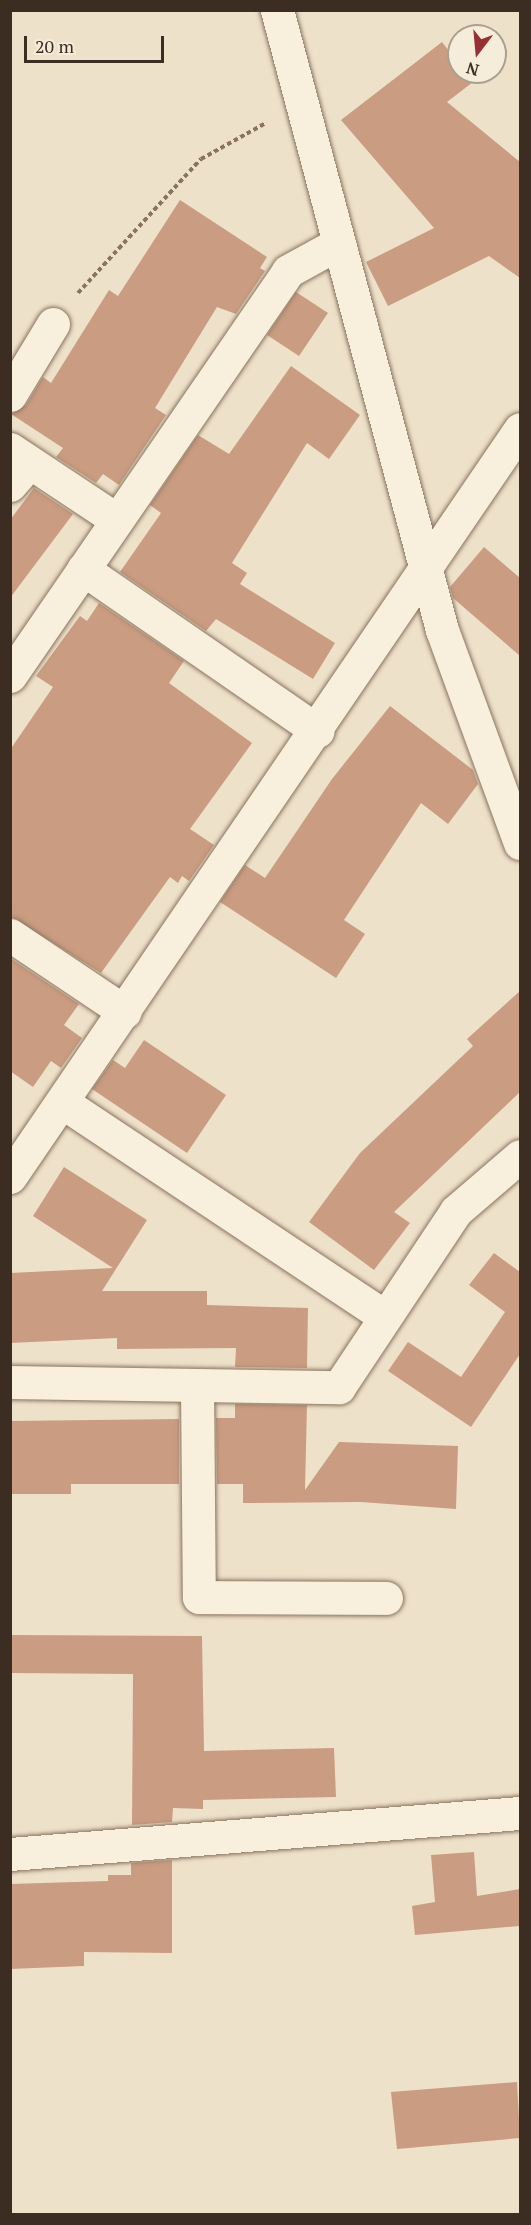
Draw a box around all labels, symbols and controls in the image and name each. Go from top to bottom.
scale bar [27,24,166,62]
north arrow [447,24,507,84]
text: 20 m [35,34,74,58]
text: N [464,57,481,82]

